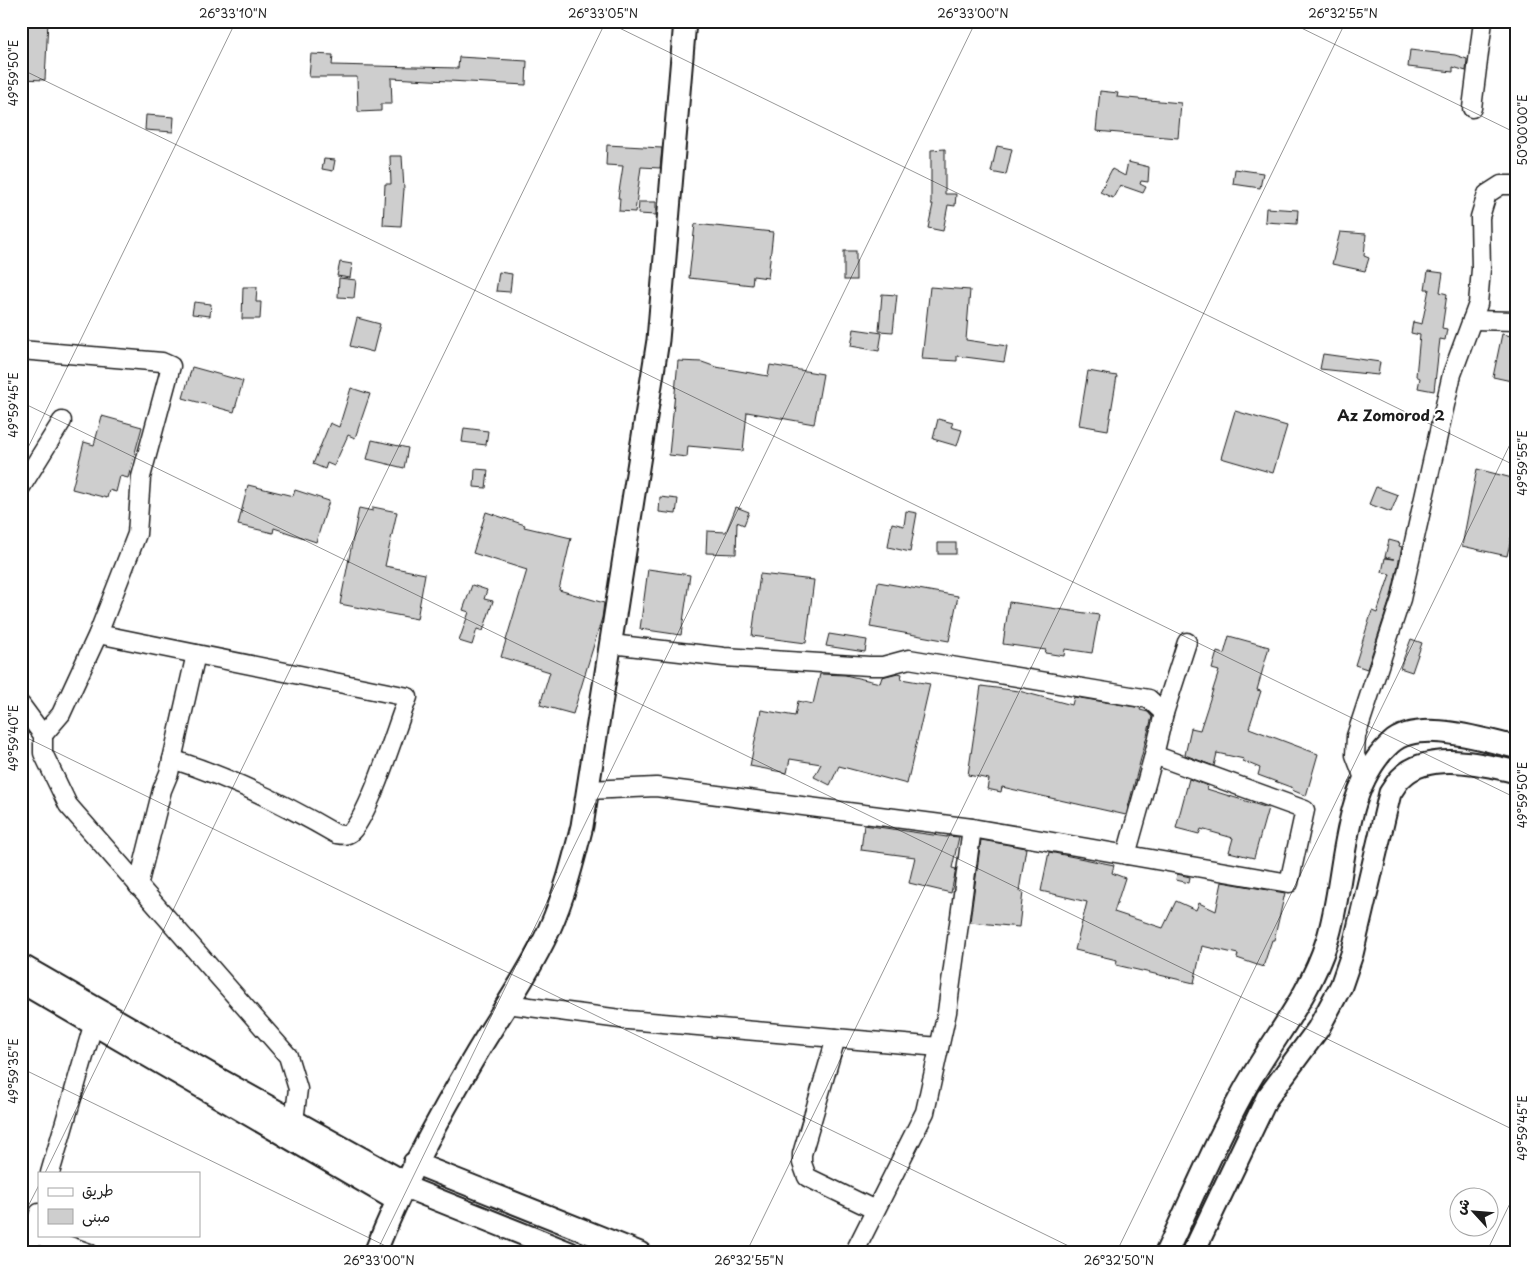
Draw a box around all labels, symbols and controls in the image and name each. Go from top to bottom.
text: 26°33'10"N [199,4,267,22]
text: 26°33'05"N [568,4,638,22]
text: 26°33'00"N [937,4,1009,22]
text: 26°32'55"N [1308,4,1378,22]
text: 49°59'50"E [4,40,22,106]
text: 50°00'00"E [1513,94,1531,166]
text: 49°59'45"E [4,372,22,438]
district label: Az Zomorod 2 [1337,403,1445,426]
text: 49°59'55"E [1513,430,1531,496]
text: 49°59'40"E [4,705,22,771]
text: 49°59'50"E [1513,762,1531,828]
text: 49°59'35"E [4,1038,22,1104]
text: 49°59'45"E [1513,1095,1531,1161]
legend [38,1172,200,1236]
text: طريق [82,1178,114,1201]
north arrow [1450,1186,1500,1236]
text: ش [1449,1195,1475,1218]
text: مبنى [82,1204,110,1227]
text: 26°33'00"N [343,1251,415,1269]
text: 26°32'55"N [714,1251,784,1269]
text: 26°32'50"N [1084,1251,1154,1269]

